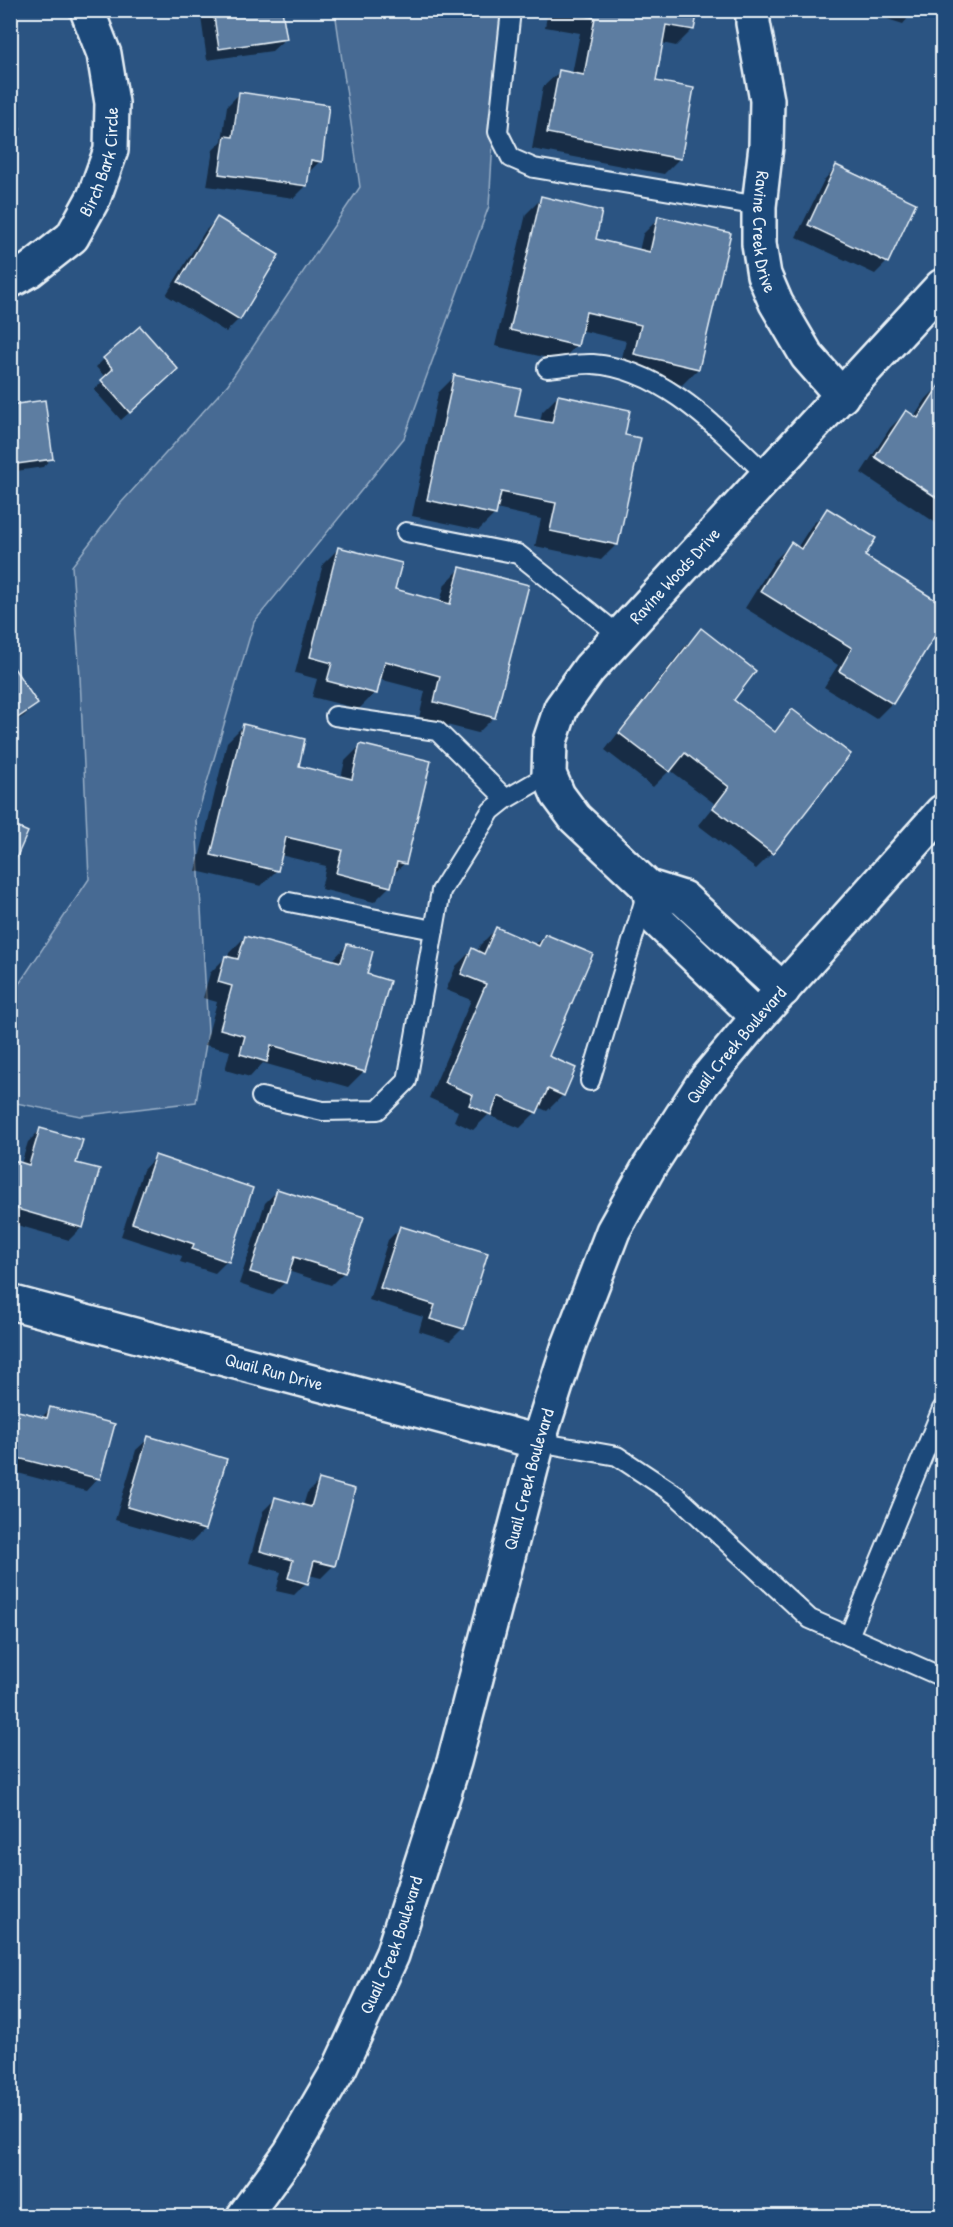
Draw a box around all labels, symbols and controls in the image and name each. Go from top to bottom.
street label: Birch Bark Circle [73,107,124,221]
street label: Ravine Creek Drive [747,170,783,296]
street label: Ravine Woods Drive [623,522,726,629]
street label: Quail Creek Boulevard [680,981,792,1109]
street label: Quail Run Drive [222,1347,326,1396]
street label: Quail Creek Boulevard [497,1405,560,1553]
street label: Quail Creek Boulevard [353,1873,428,2018]

